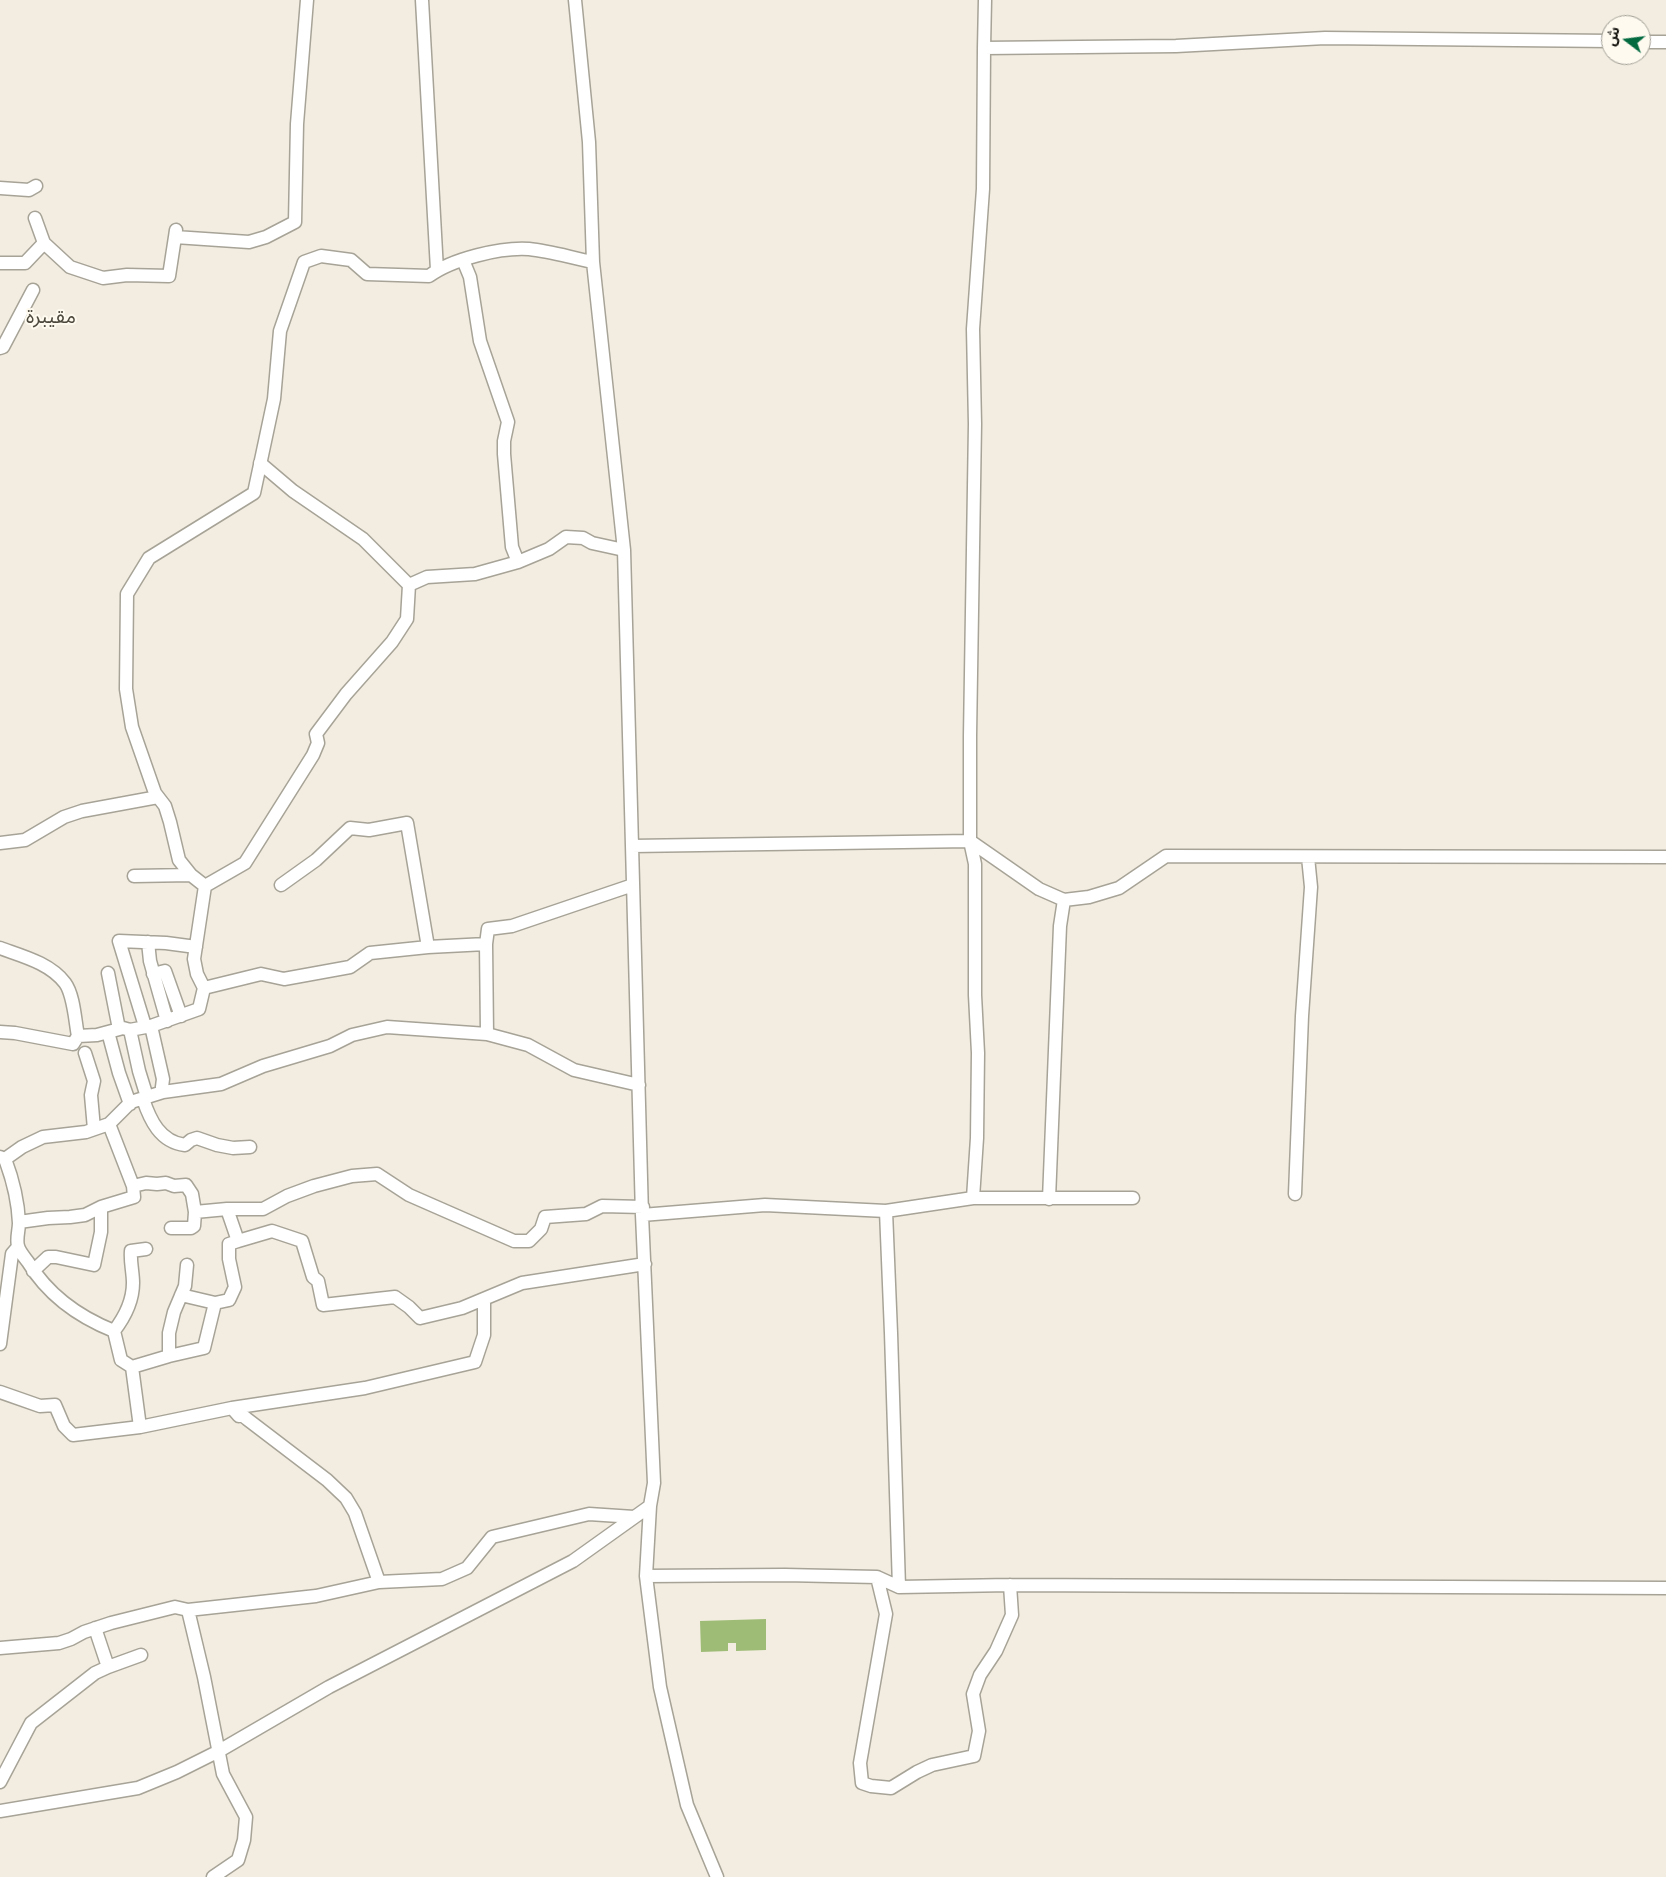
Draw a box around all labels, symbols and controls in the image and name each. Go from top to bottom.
north arrow [1601,15,1651,65]
text: ش [1601,25,1624,48]
district label: مقيبرة [26,305,76,329]

